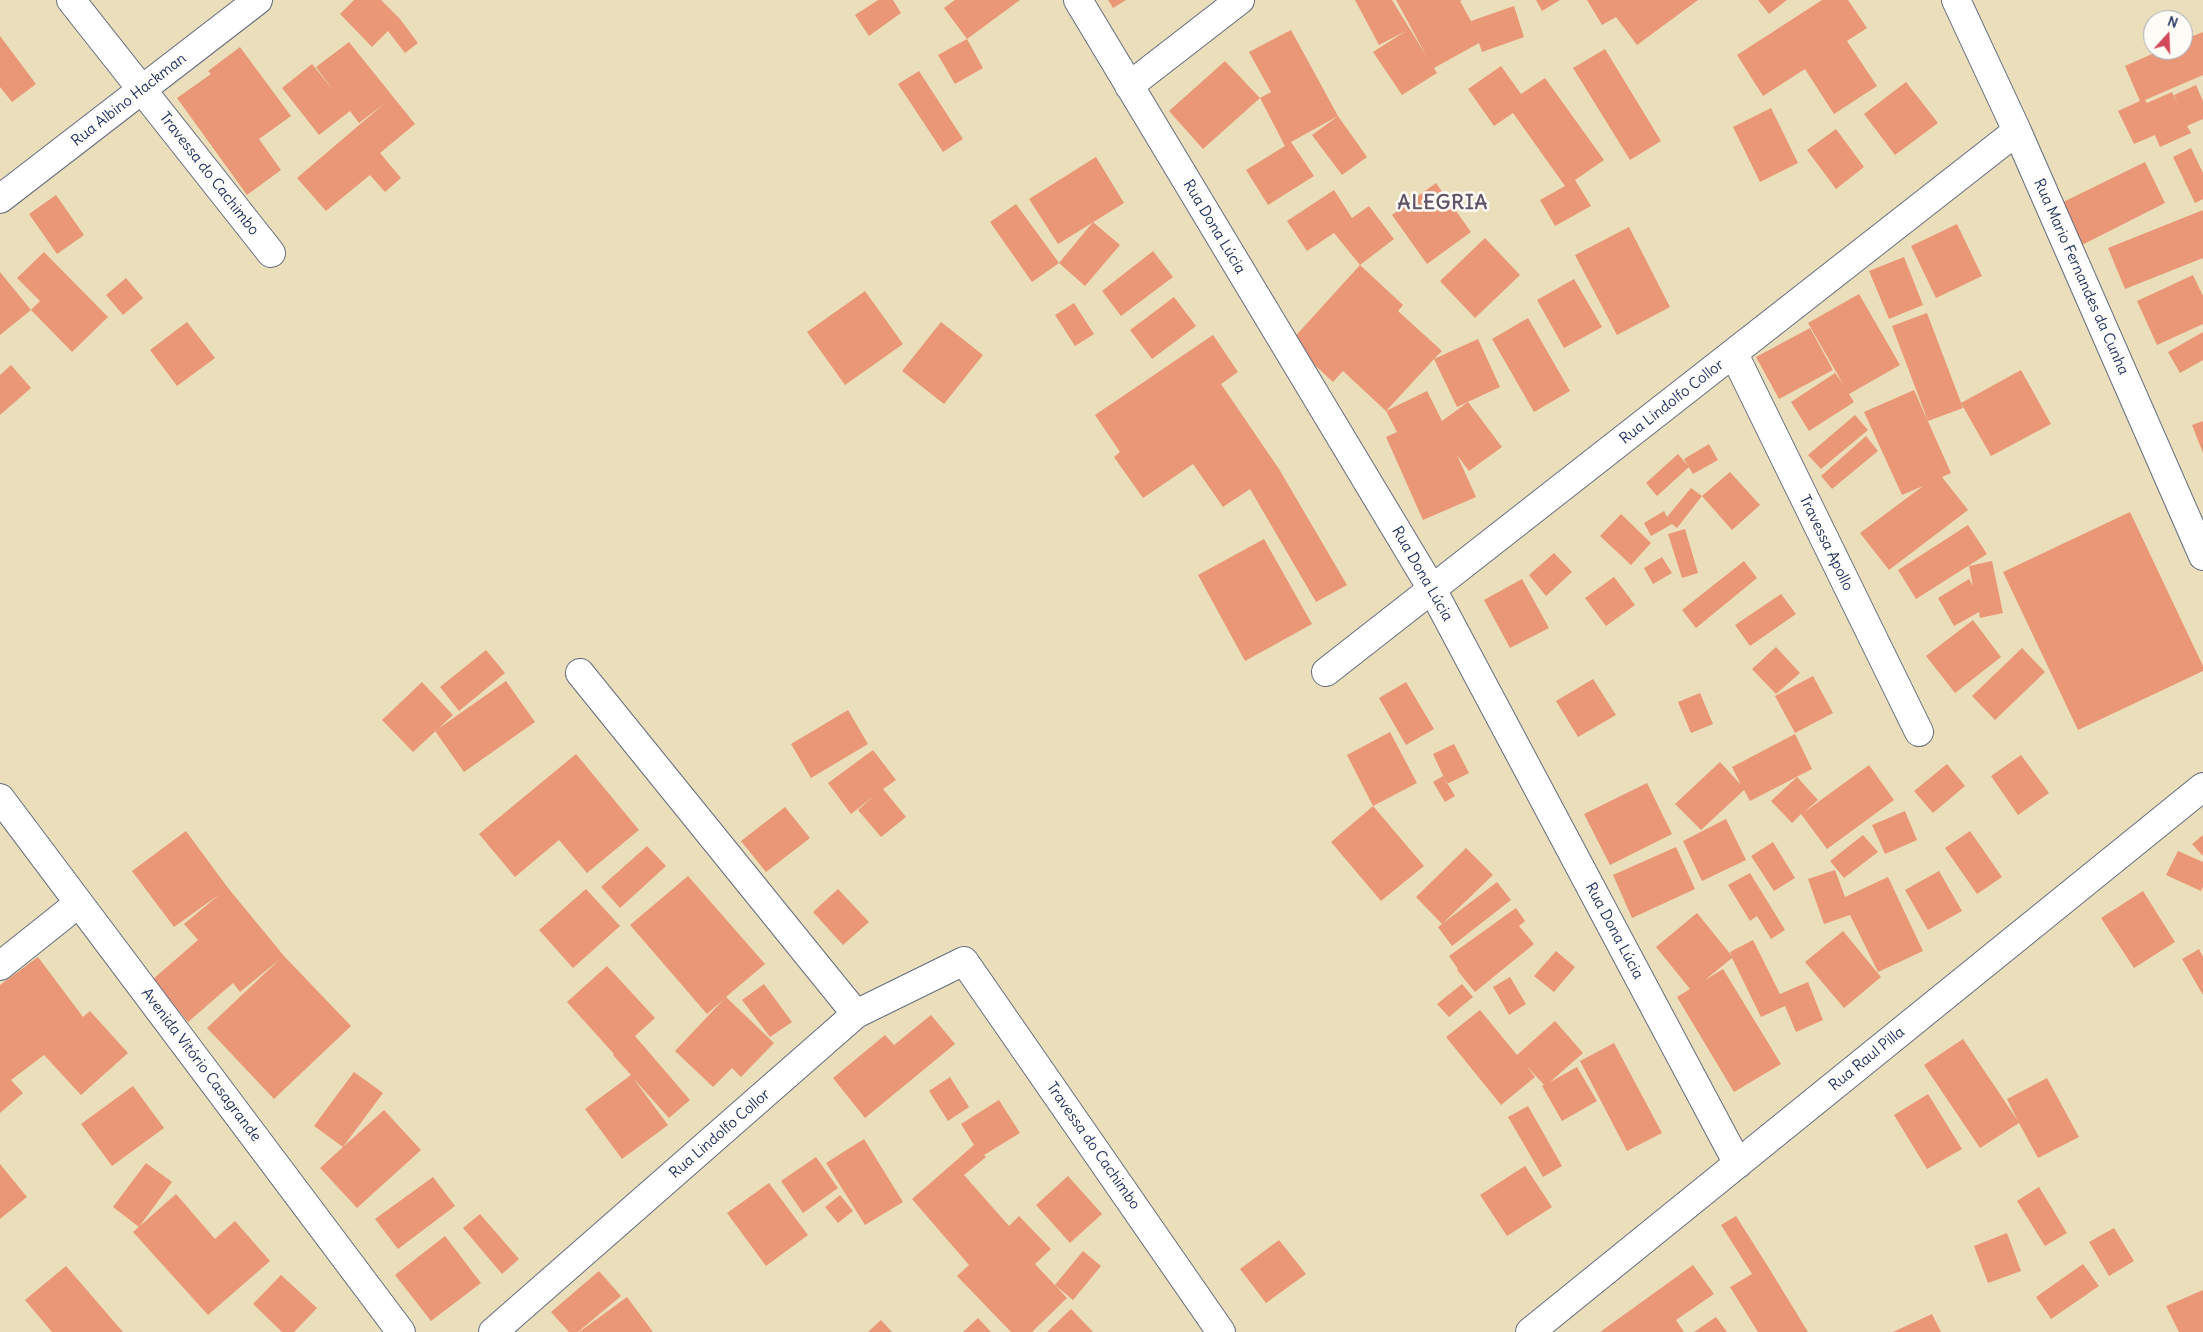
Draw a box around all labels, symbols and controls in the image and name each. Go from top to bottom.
north arrow [2143,10,2193,60]
text: N [2165,12,2180,32]
street label: Rua Albino Hackman [68,50,190,150]
street label: Travessa do Cachimbo [155,109,263,239]
street label: Rua Mario Fernandes da Cunha [2030,176,2132,378]
street label: Rua Dona Lúcia [1179,177,1249,277]
district label: ALEGRIA [1397,191,1489,215]
street label: Rua Lindolfo Collor [1616,356,1728,448]
street label: Travessa Apollo [1795,492,1857,594]
street label: Rua Dona Lúcia [1388,523,1456,625]
street label: Rua Dona Lúcia [1581,880,1647,982]
street label: Avenida Vitório Casagrande [137,985,265,1145]
street label: Rua Raul Pilla [1826,1023,1908,1095]
street label: Travessa do Cachimbo [1042,1079,1144,1213]
street label: Rua Lindolfo Collor [666,1085,774,1183]

